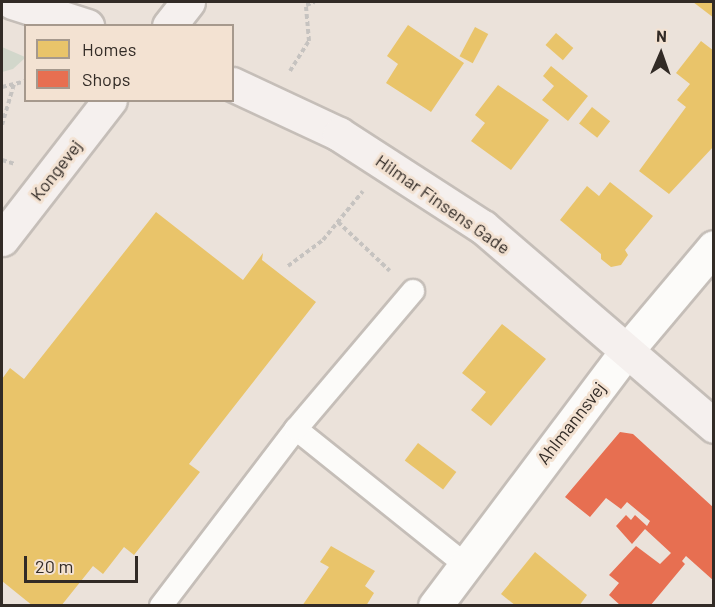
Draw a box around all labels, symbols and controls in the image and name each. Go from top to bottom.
legend [24,24,234,102]
north arrow [631,24,691,84]
text: N [656,26,667,45]
text: Homes [82,38,136,60]
text: Shops [82,68,131,90]
street label: Kongevej [25,135,87,205]
street label: Hilmar Finsens Gade [372,150,514,258]
street label: Ahlmannsvej [532,378,610,468]
scale bar [27,544,141,582]
text: 20 m [35,555,73,577]

